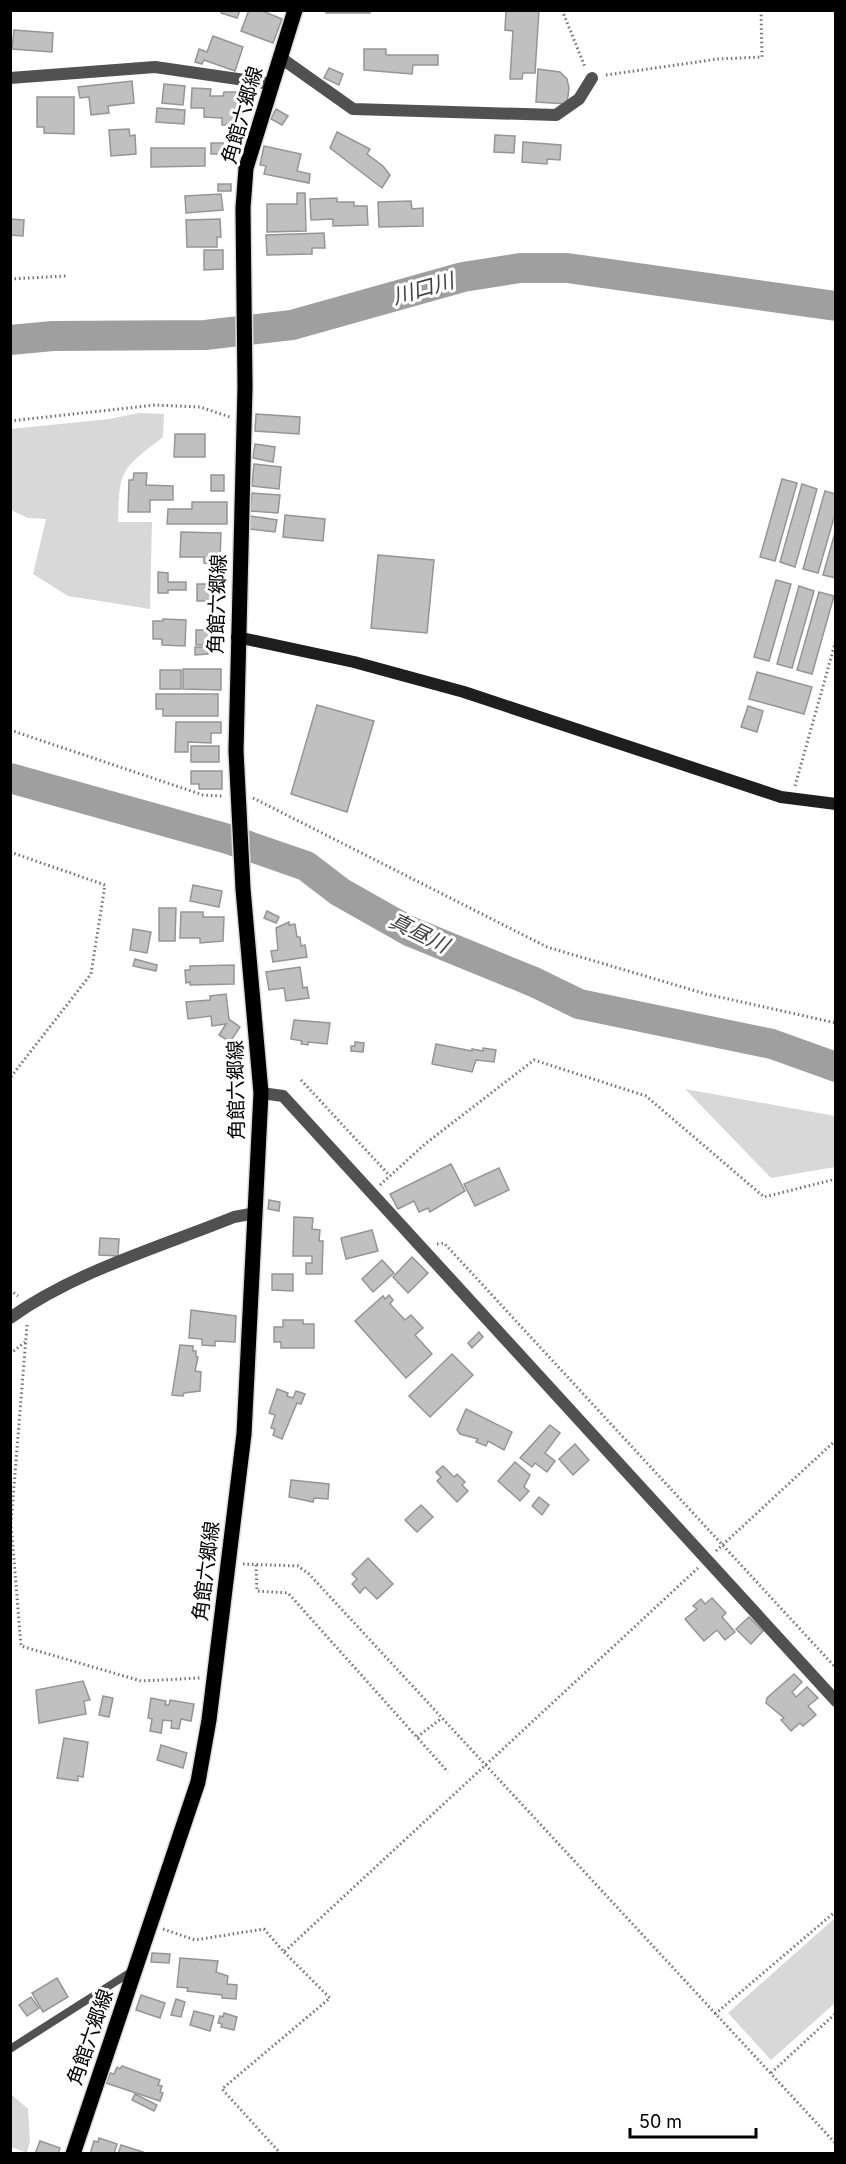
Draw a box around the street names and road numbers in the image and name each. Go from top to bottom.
street label: 角館六郷線 [217,64,267,166]
street label: 角館六郷線 [203,554,231,654]
street label: 角館六郷線 [223,1040,249,1140]
street label: 角館六郷線 [188,1520,224,1622]
street label: 角館六郷線 [62,1986,118,2088]

